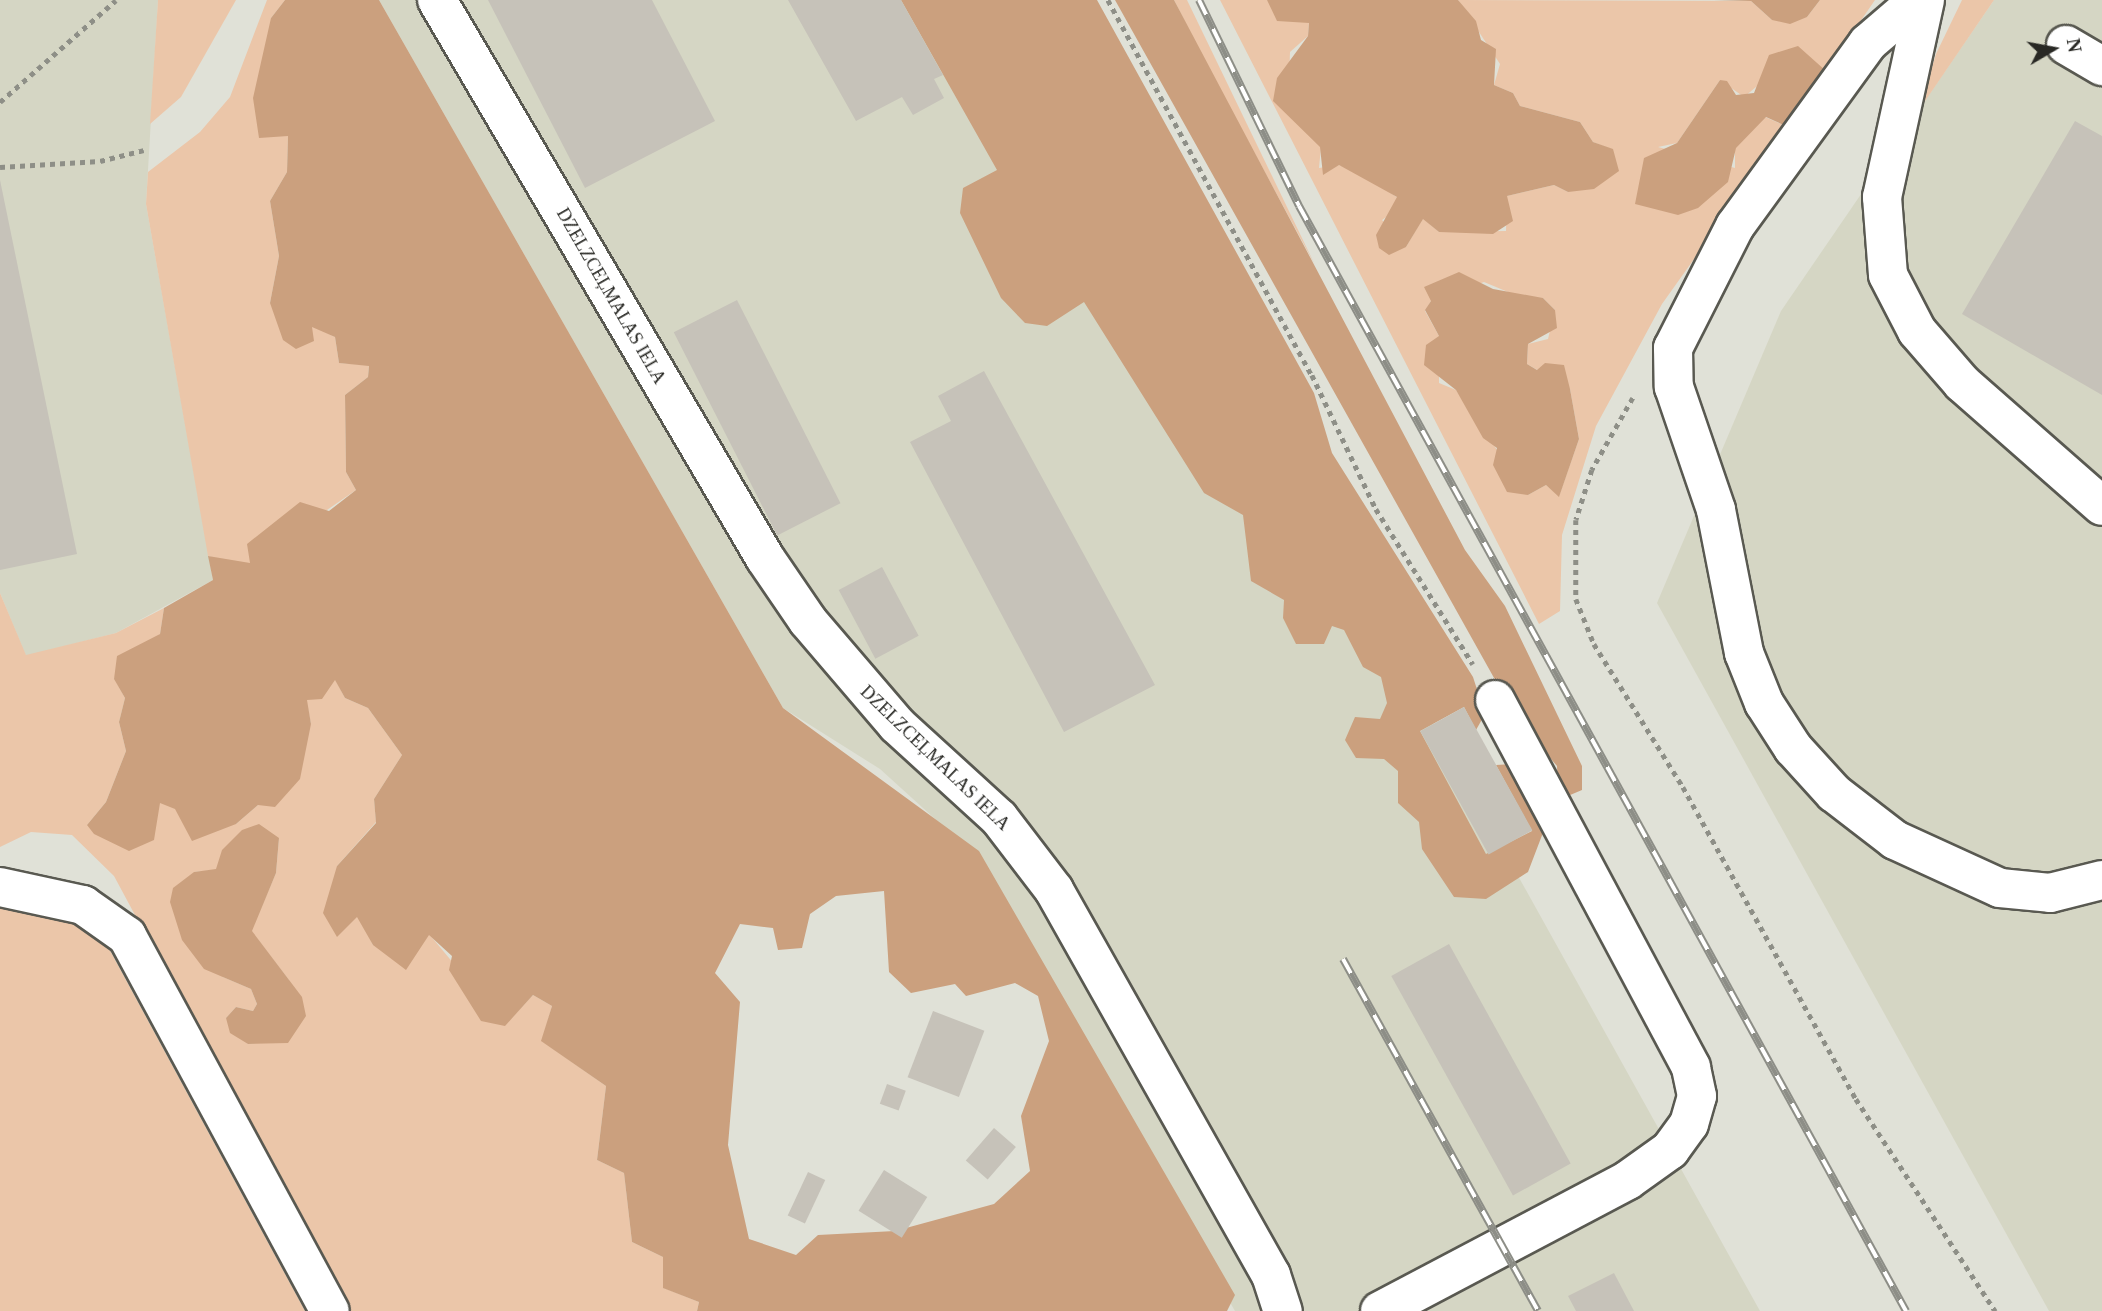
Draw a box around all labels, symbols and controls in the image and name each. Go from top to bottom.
north arrow [2018,14,2088,84]
text: N [2063,37,2086,54]
street label: DZELZCEĻMALAS IELA [552,204,670,388]
street label: DZELZCEĻMALAS IELA [856,681,1014,835]

